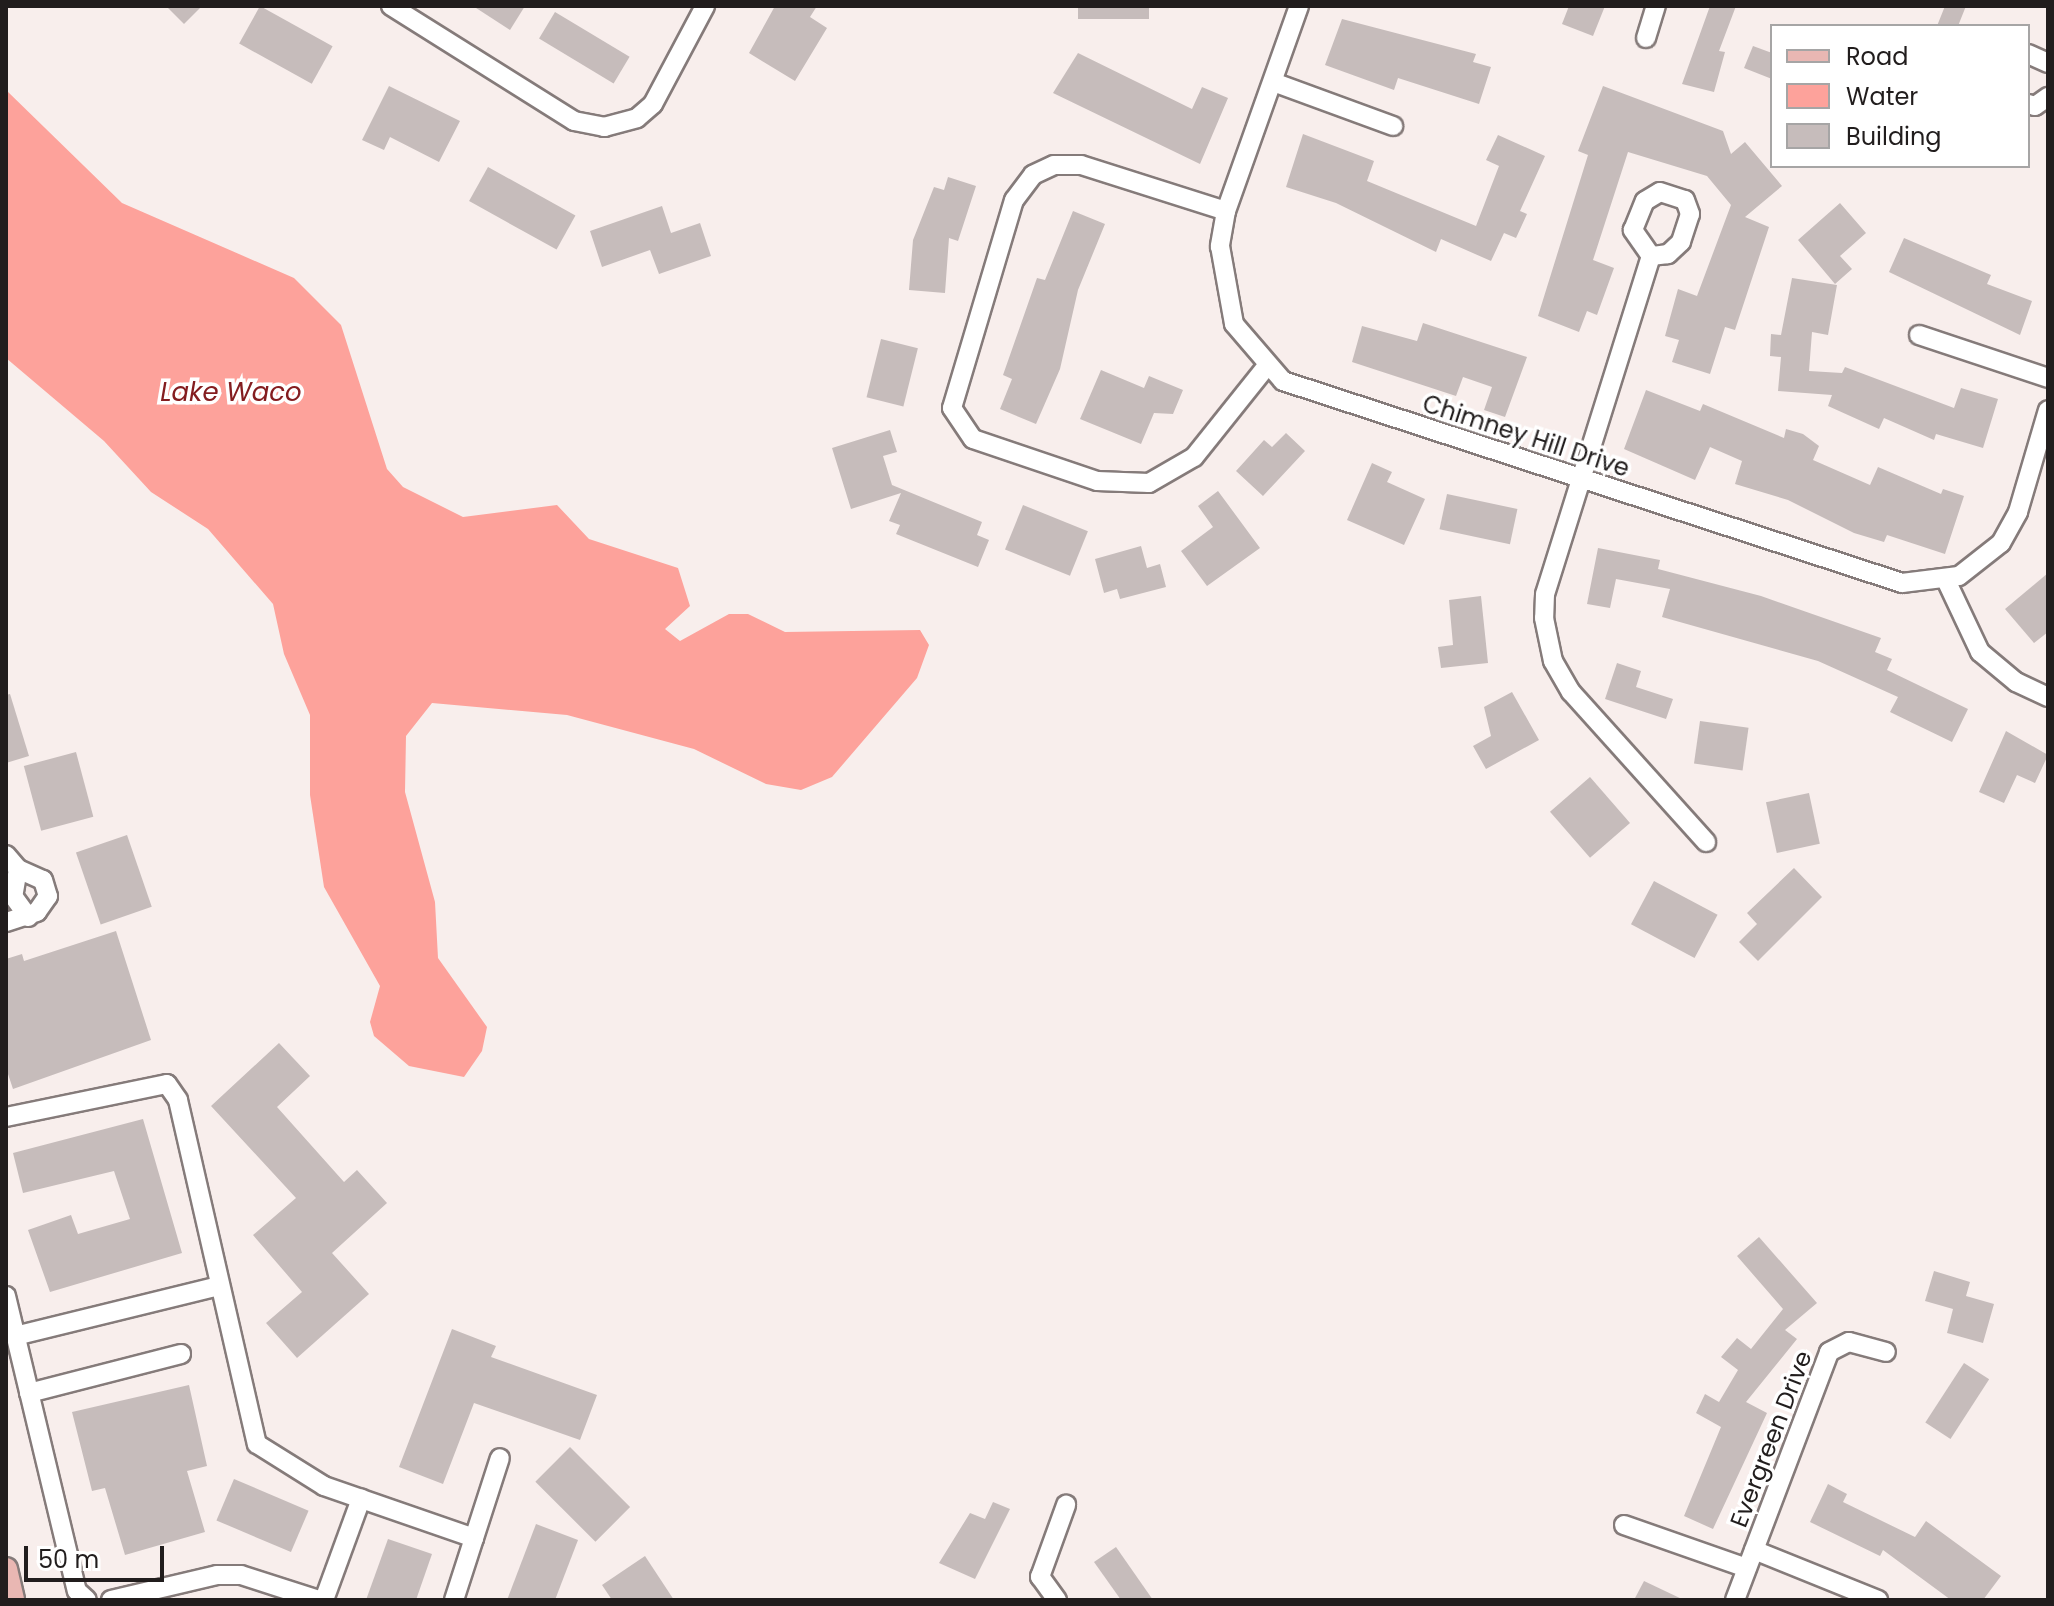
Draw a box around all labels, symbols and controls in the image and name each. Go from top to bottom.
legend [1770,24,2030,168]
text: Road [1846,40,1908,73]
text: Water [1846,80,1918,113]
text: Building [1846,120,1942,153]
water label: Lake Waco [160,377,302,409]
street label: Chimney Hill Drive [1419,389,1633,483]
street label: Evergreen Drive [1724,1347,1818,1531]
scale bar [28,1530,168,1580]
text: 50 m [38,1543,99,1576]

